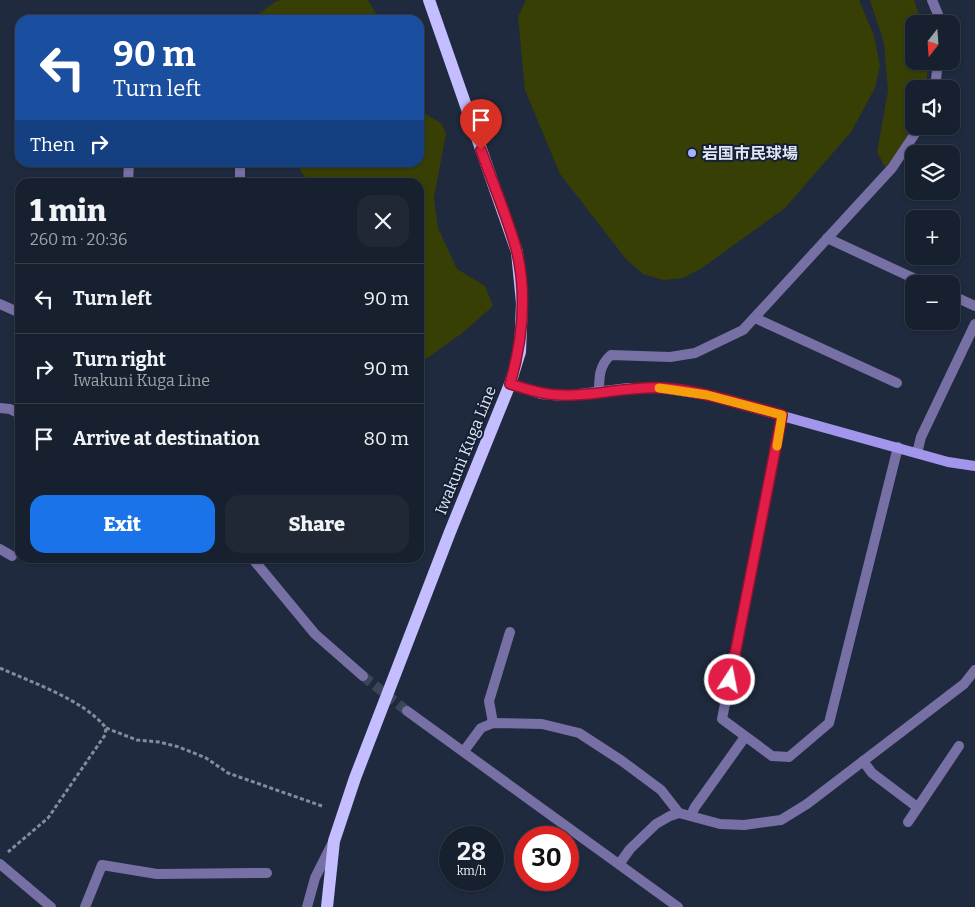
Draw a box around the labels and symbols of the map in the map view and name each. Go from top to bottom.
north arrow [905,15,960,70]
pin [460,99,502,150]
place label: 岩国市民球場 [702,144,798,163]
marker: 岩国市民球場 [686,147,698,159]
street label: Iwakuni Kuga Line [431,383,500,517]
position arrow [703,653,755,705]
speed limit sign: 30 [514,826,579,891]

